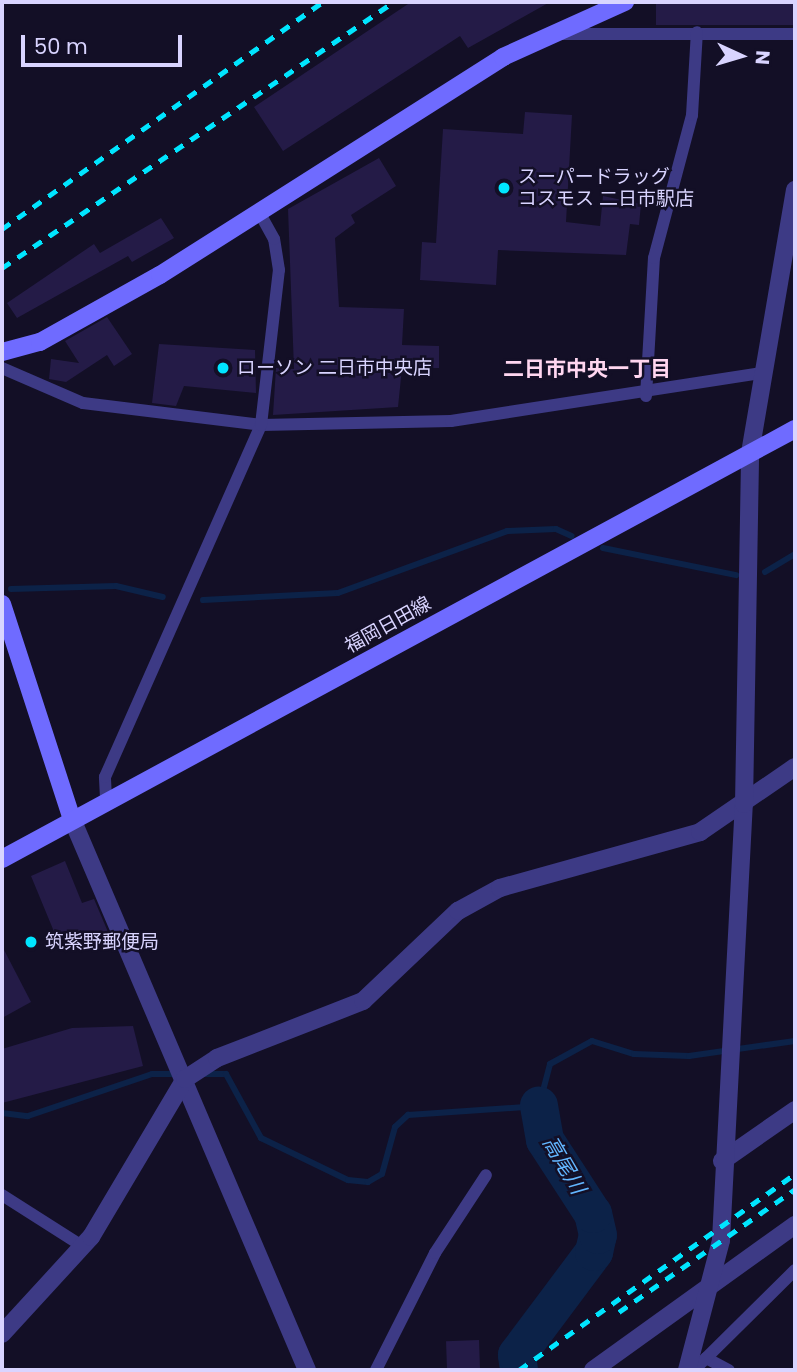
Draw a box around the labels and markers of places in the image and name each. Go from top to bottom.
place label: スーパードラッグ コスモス 二日市駅店 [518,166,694,210]
marker: スーパードラッグ コスモス 二日市駅店 [496,180,512,196]
place label: ローソン 二日市中央店 [237,357,432,379]
marker: ローソン 二日市中央店 [215,360,231,376]
place label: 筑紫野郵便局 [45,931,159,953]
marker: 筑紫野郵便局 [23,934,39,950]

